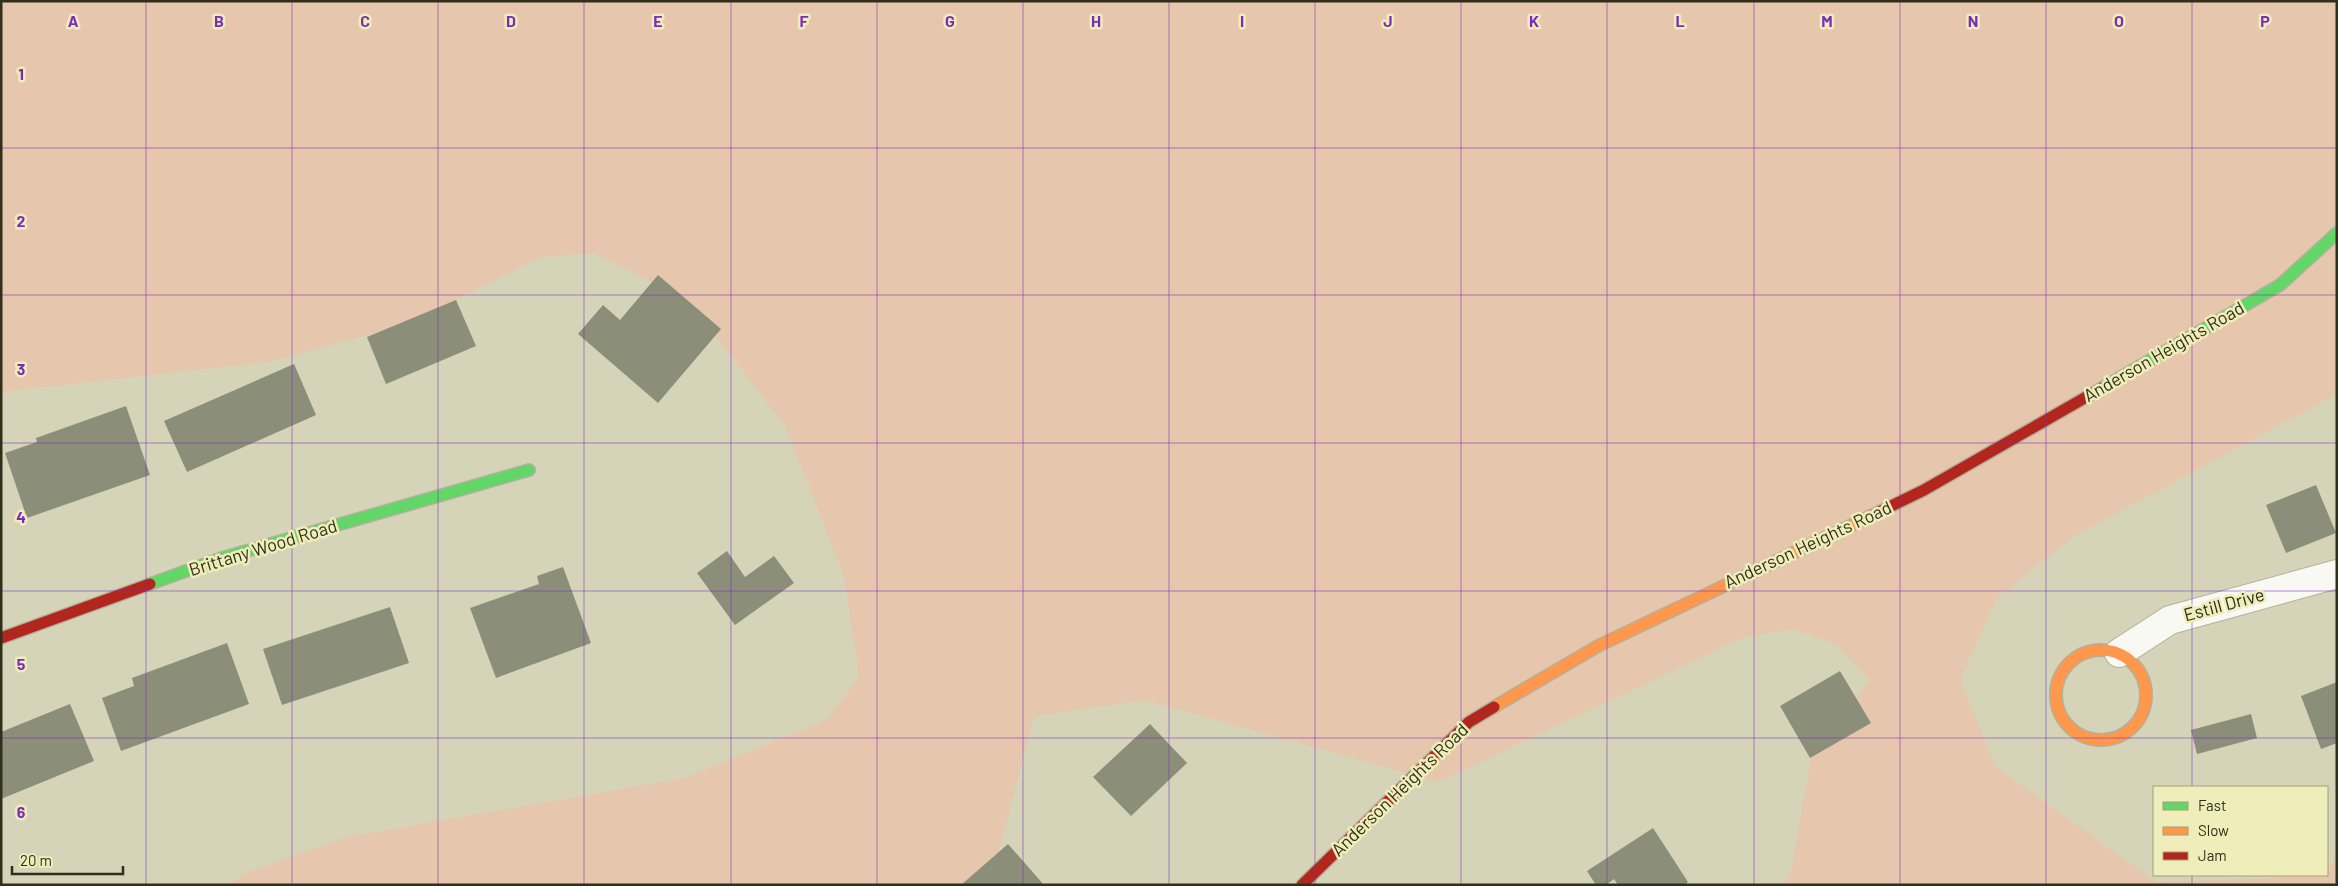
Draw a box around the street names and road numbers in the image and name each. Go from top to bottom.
street label: Anderson Heights Road [2079,296,2248,406]
street label: Anderson Heights Road [1720,496,1895,593]
street label: Brittany Wood Road [186,514,340,580]
street label: Estill Drive [2181,583,2267,625]
street label: Anderson Heights Road [1326,718,1472,860]

